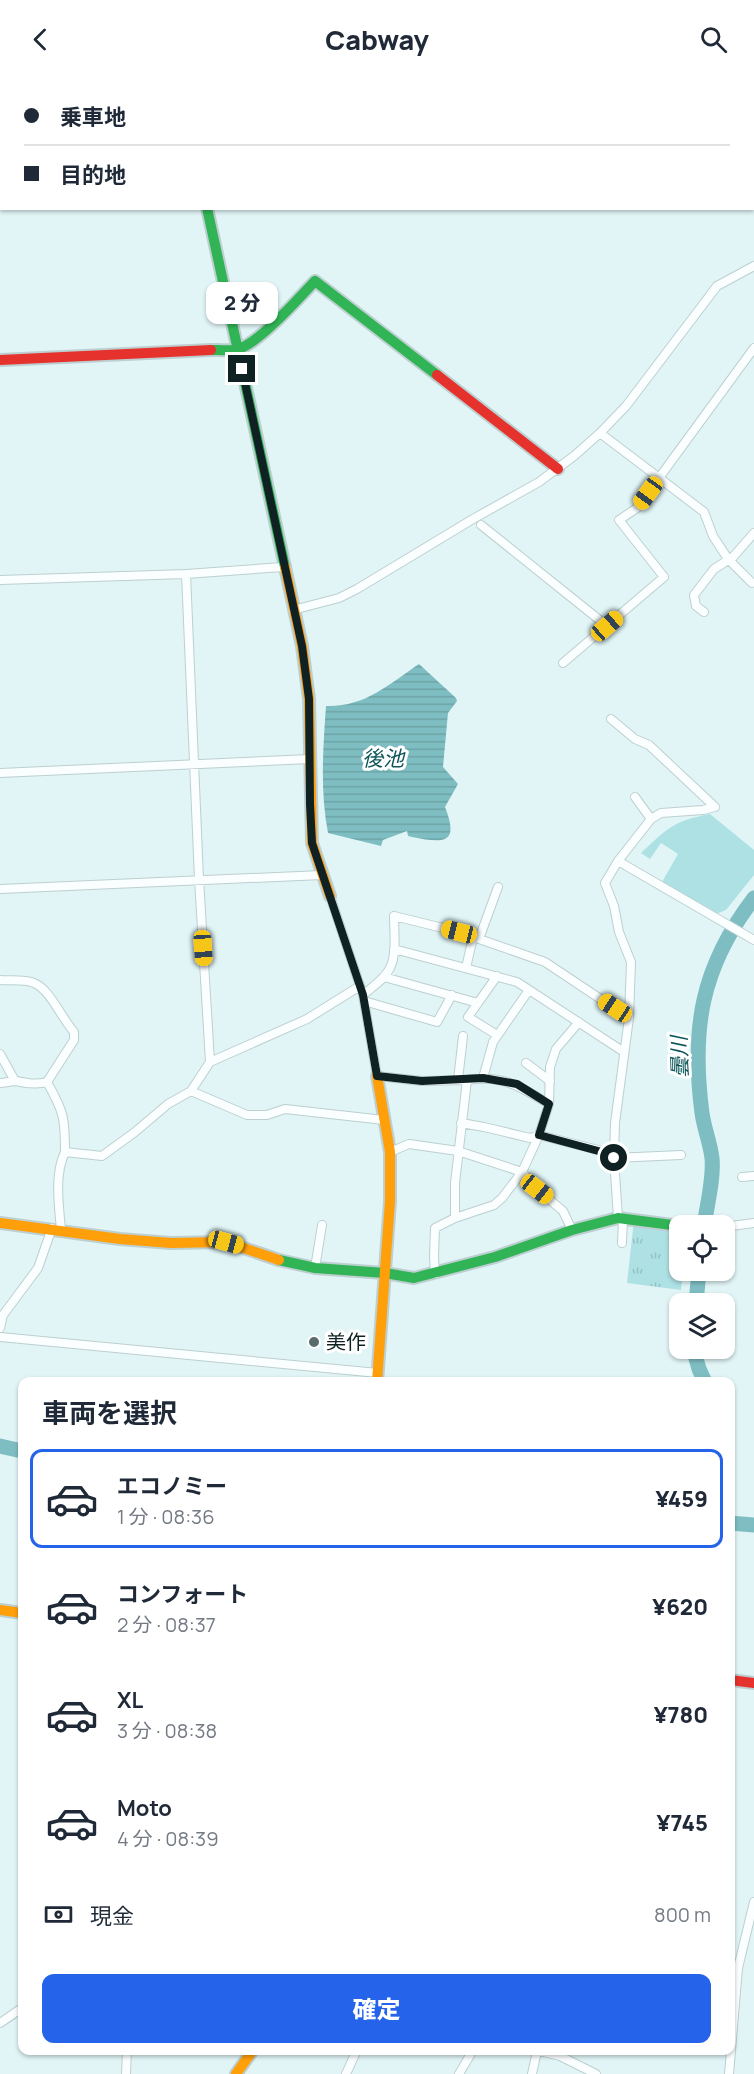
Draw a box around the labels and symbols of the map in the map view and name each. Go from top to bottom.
callout: 2 分 [206,282,278,324]
route end [228,355,255,382]
car [630,473,666,513]
car [588,607,626,645]
water label: 後池 [362,744,406,772]
car [439,919,479,945]
car [193,929,213,967]
car [595,991,635,1025]
water label: 曇川 [664,1034,694,1079]
route start [600,1144,627,1171]
car [517,1171,557,1207]
car [206,1229,246,1255]
place label: 美作 [326,1328,366,1355]
marker: 美作 [307,1335,321,1349]

